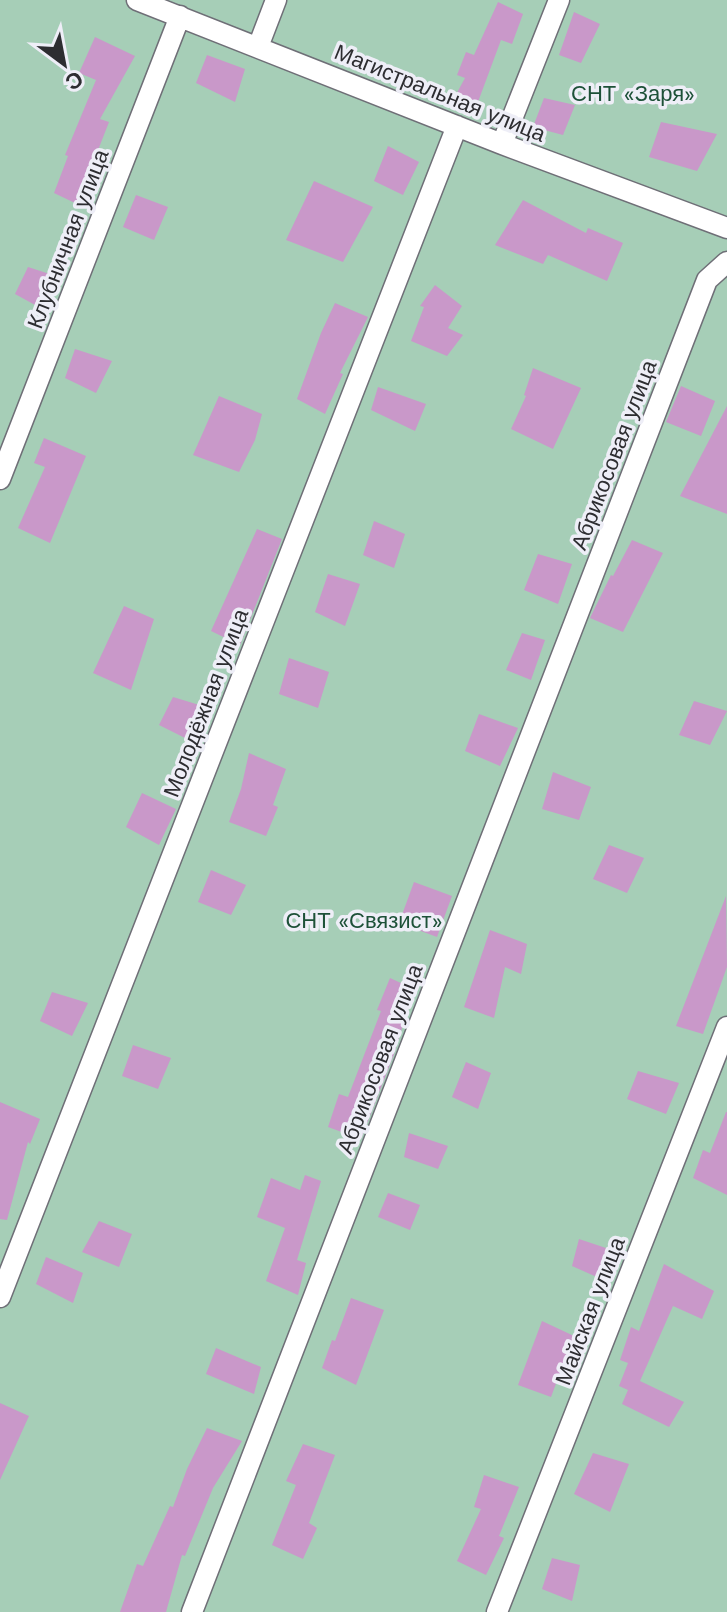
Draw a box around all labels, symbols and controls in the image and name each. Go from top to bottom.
north arrow [24,24,104,104]
street label: Магистральная улица [331,39,550,147]
text: С [61,66,88,95]
park label: СНТ «Заря» [571,81,695,106]
street label: Клубничная улица [22,145,114,332]
street label: Абрикосовая улица [566,356,662,553]
street label: Молодёжная улица [159,605,254,800]
park label: СНТ «Связист» [285,908,443,933]
street label: Абрикосовая улица [332,960,428,1157]
street label: Майская улица [550,1233,630,1388]

